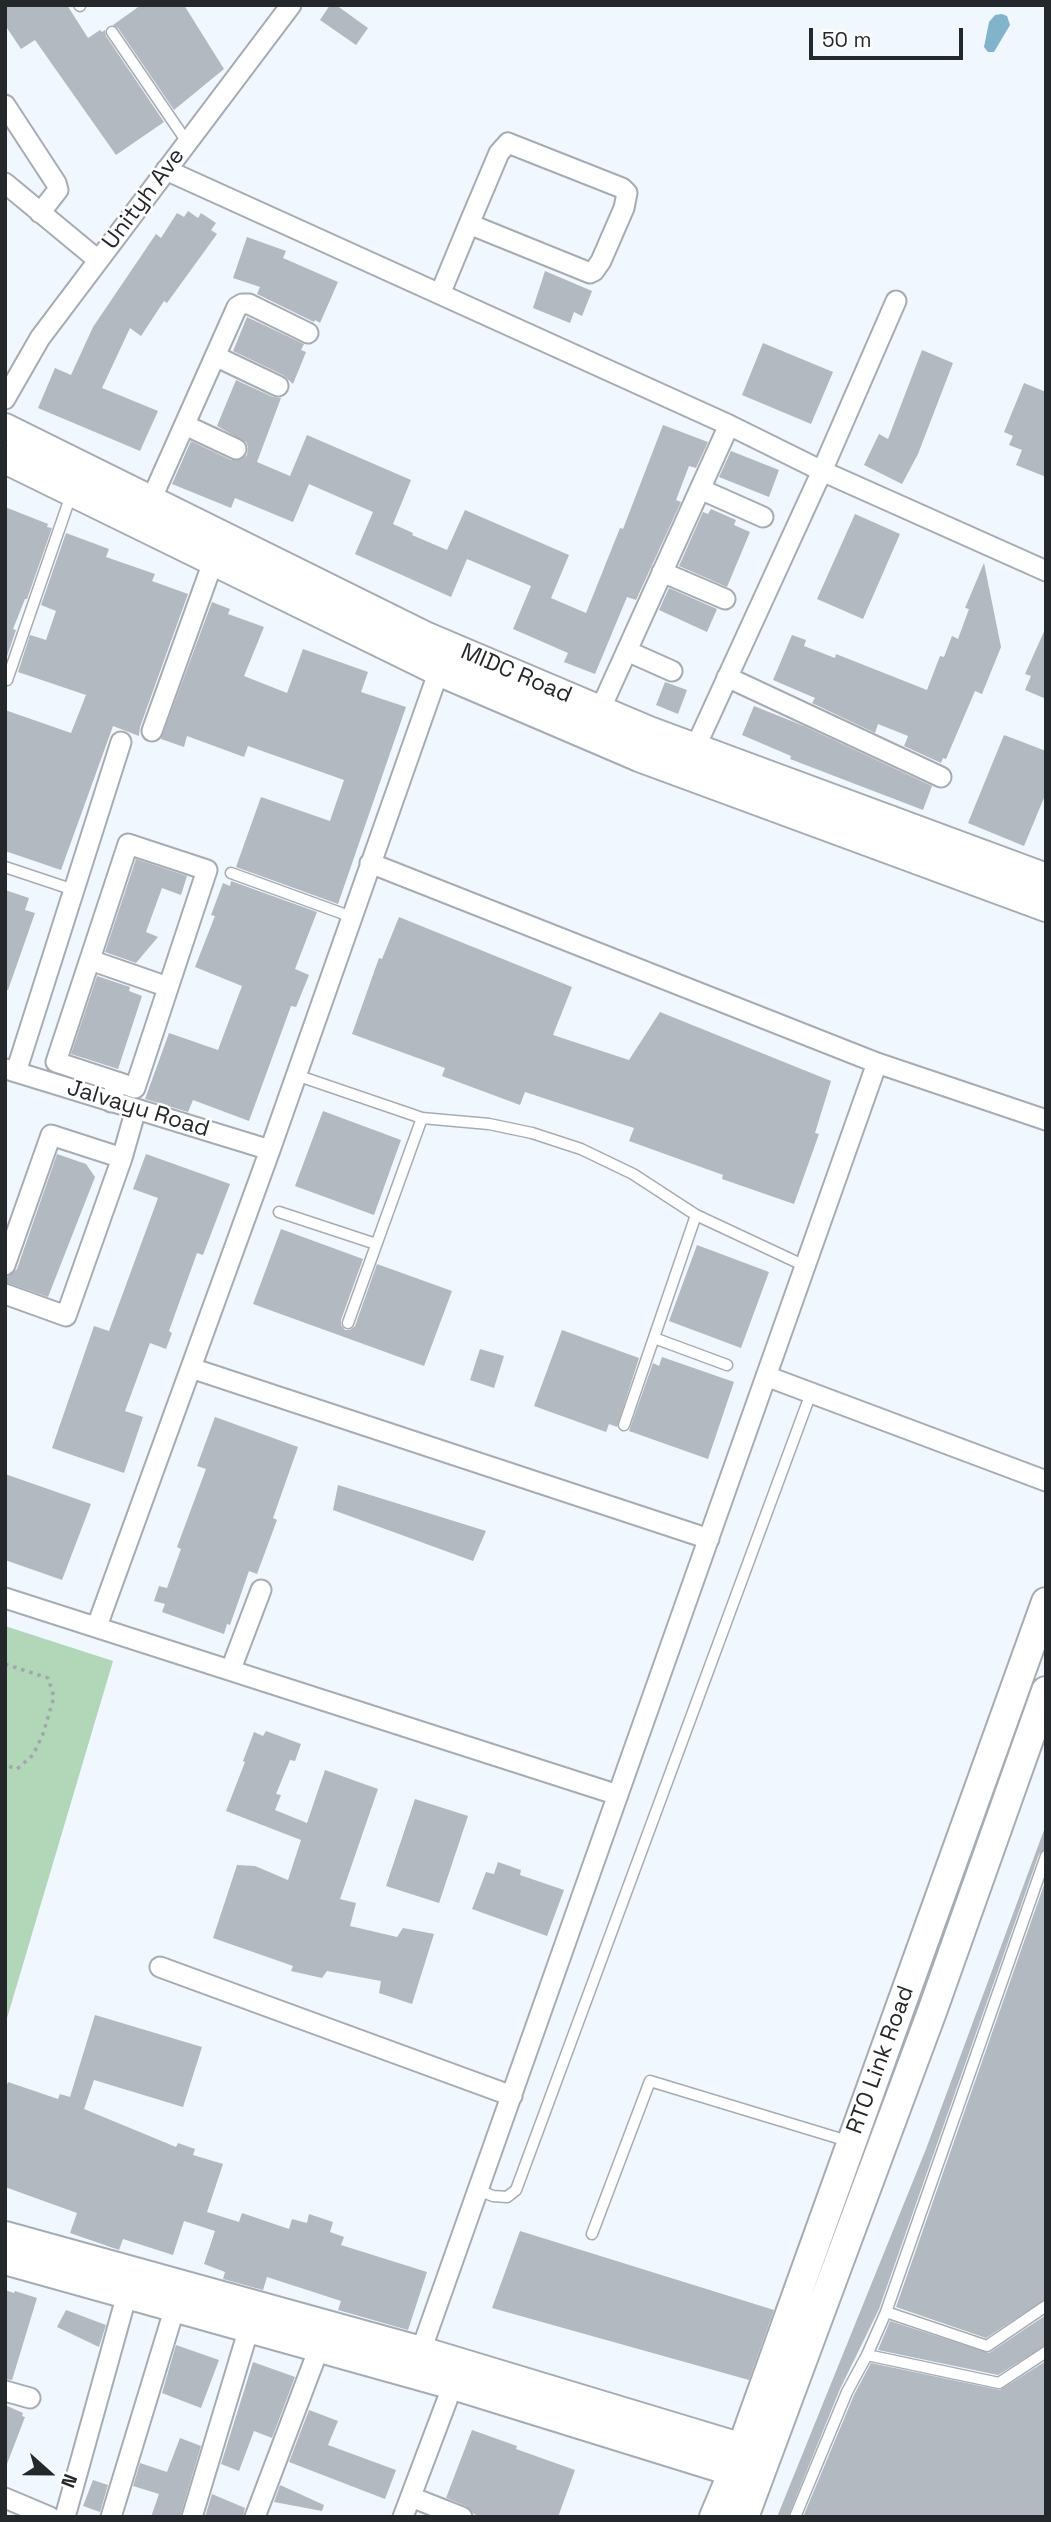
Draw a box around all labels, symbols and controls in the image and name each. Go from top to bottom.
scale bar [813,14,967,58]
text: 50 m [822,26,872,53]
street label: Unityh Ave [97,143,191,255]
street label: MIDC Road [456,638,576,710]
street label: Jalvayu Road [63,1074,213,1144]
street label: RTO Link Road [841,1982,921,2138]
north arrow [14,2438,84,2508]
text: N [55,2470,83,2491]

